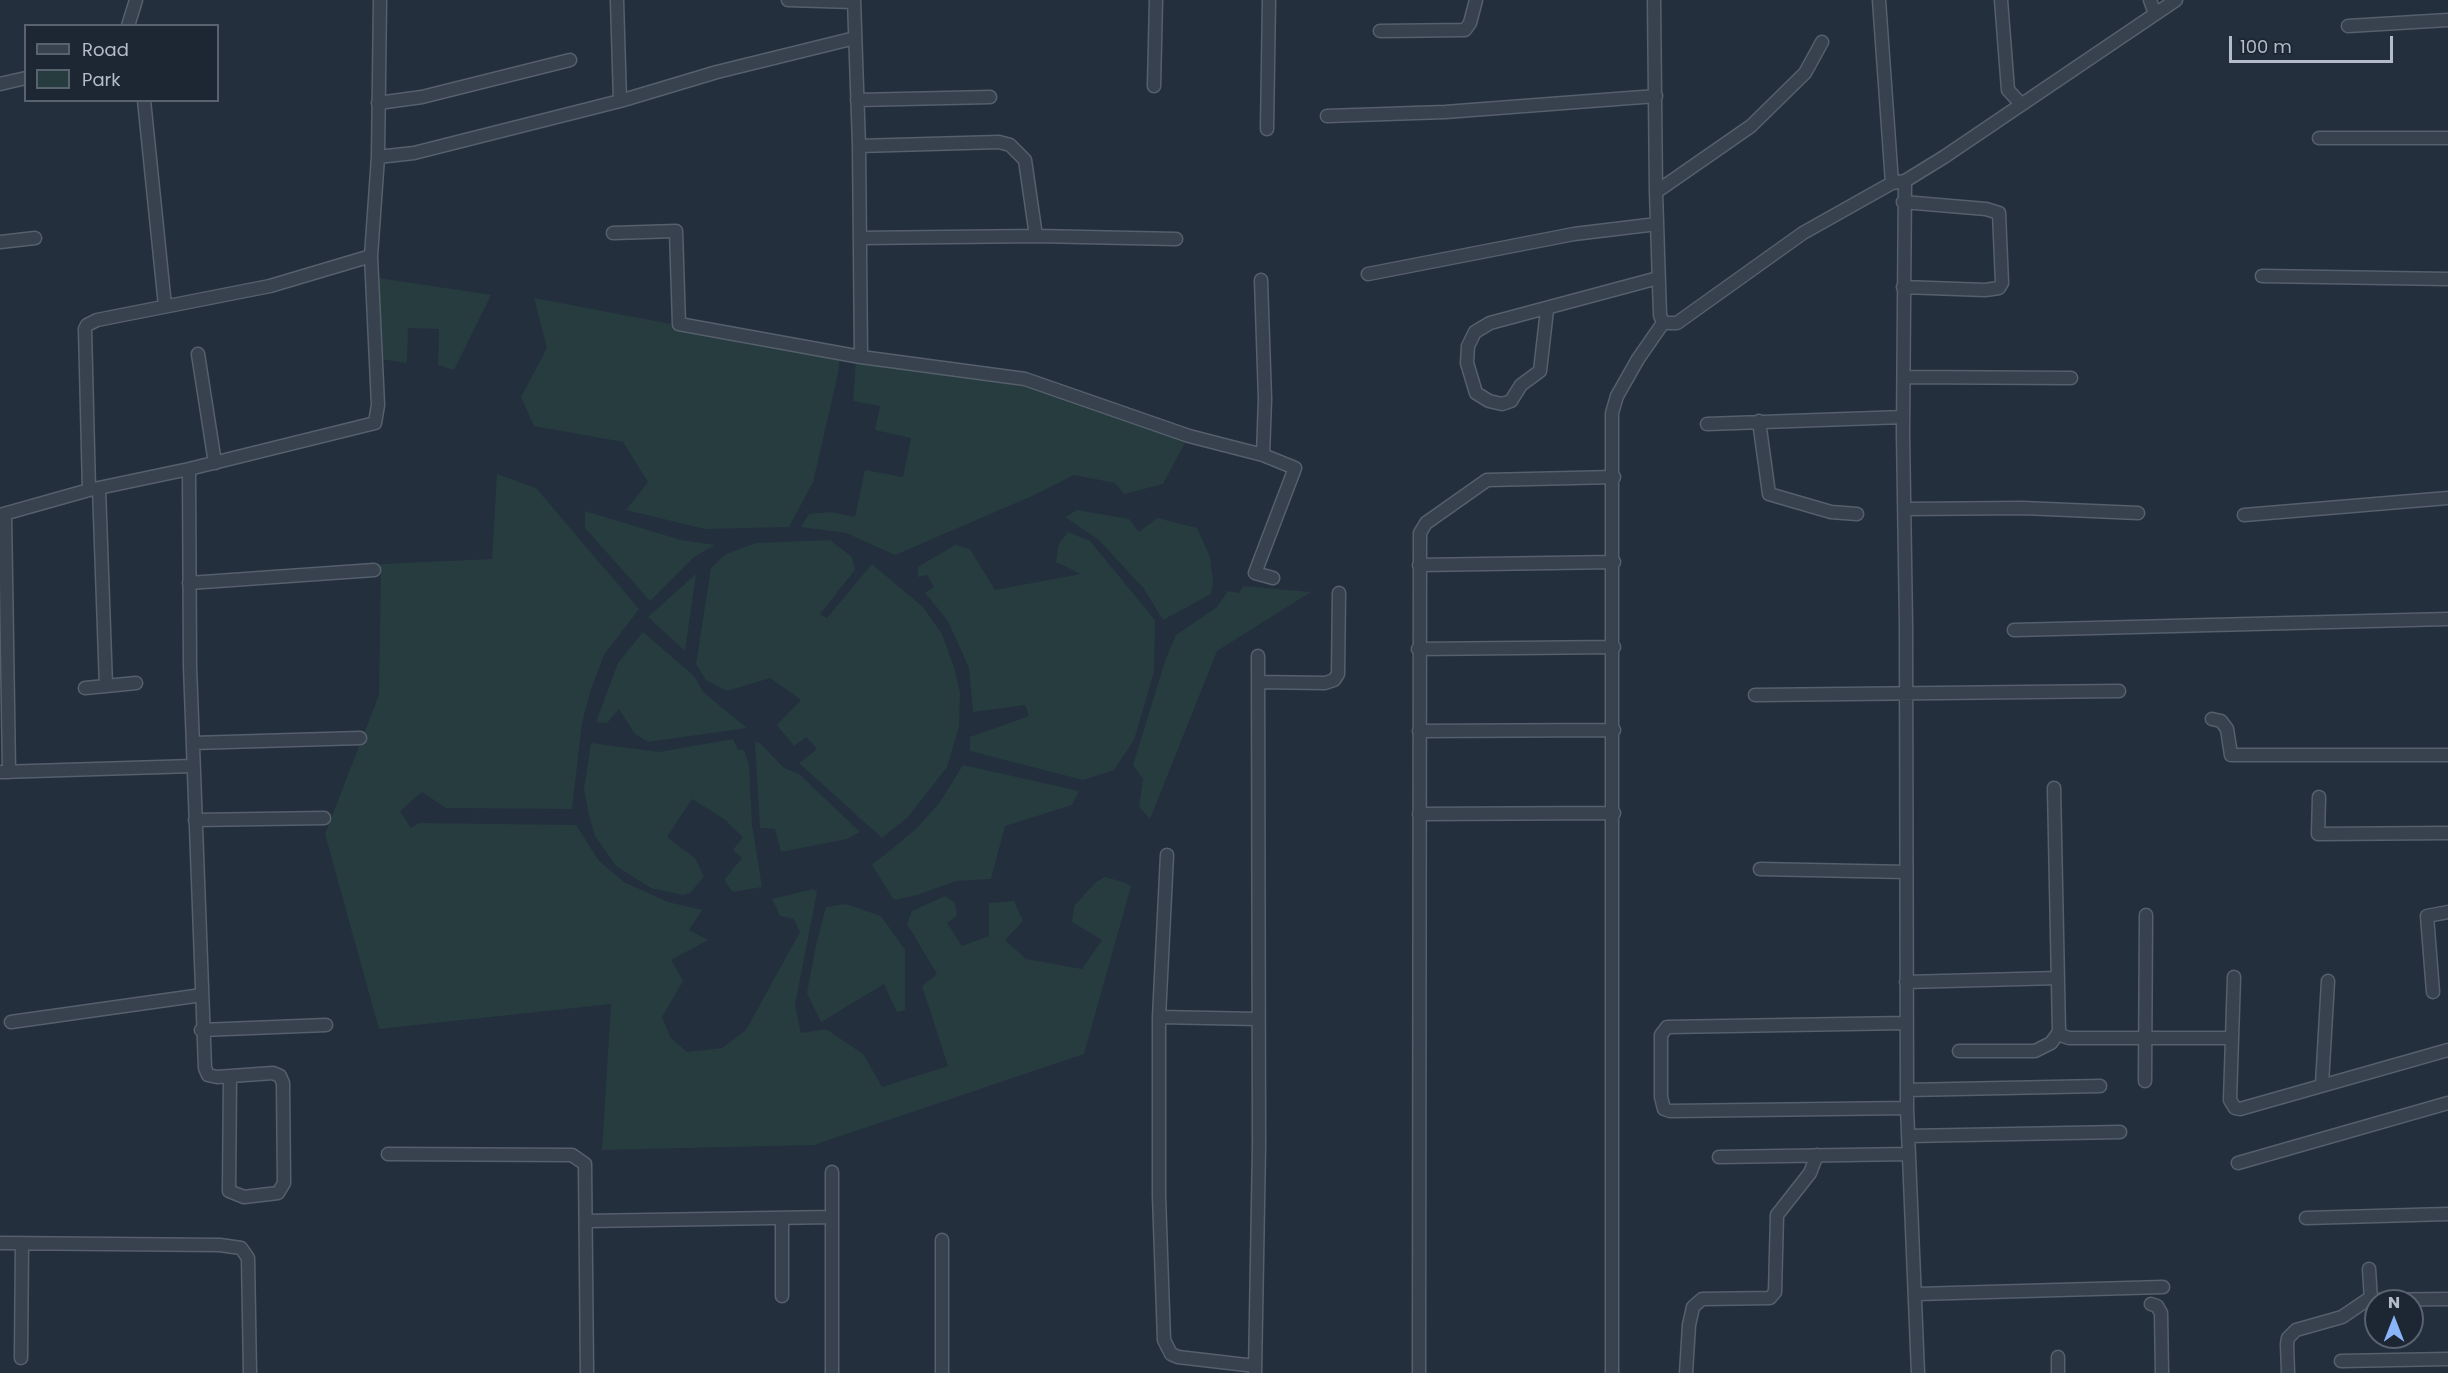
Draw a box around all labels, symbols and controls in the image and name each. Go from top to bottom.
legend [24,24,219,102]
scale bar [2232,24,2396,62]
text: 100 m [2240,34,2292,59]
text: Road [82,37,129,62]
text: Park [82,67,121,92]
north arrow [2364,1289,2424,1349]
text: N [2388,1291,2400,1314]

